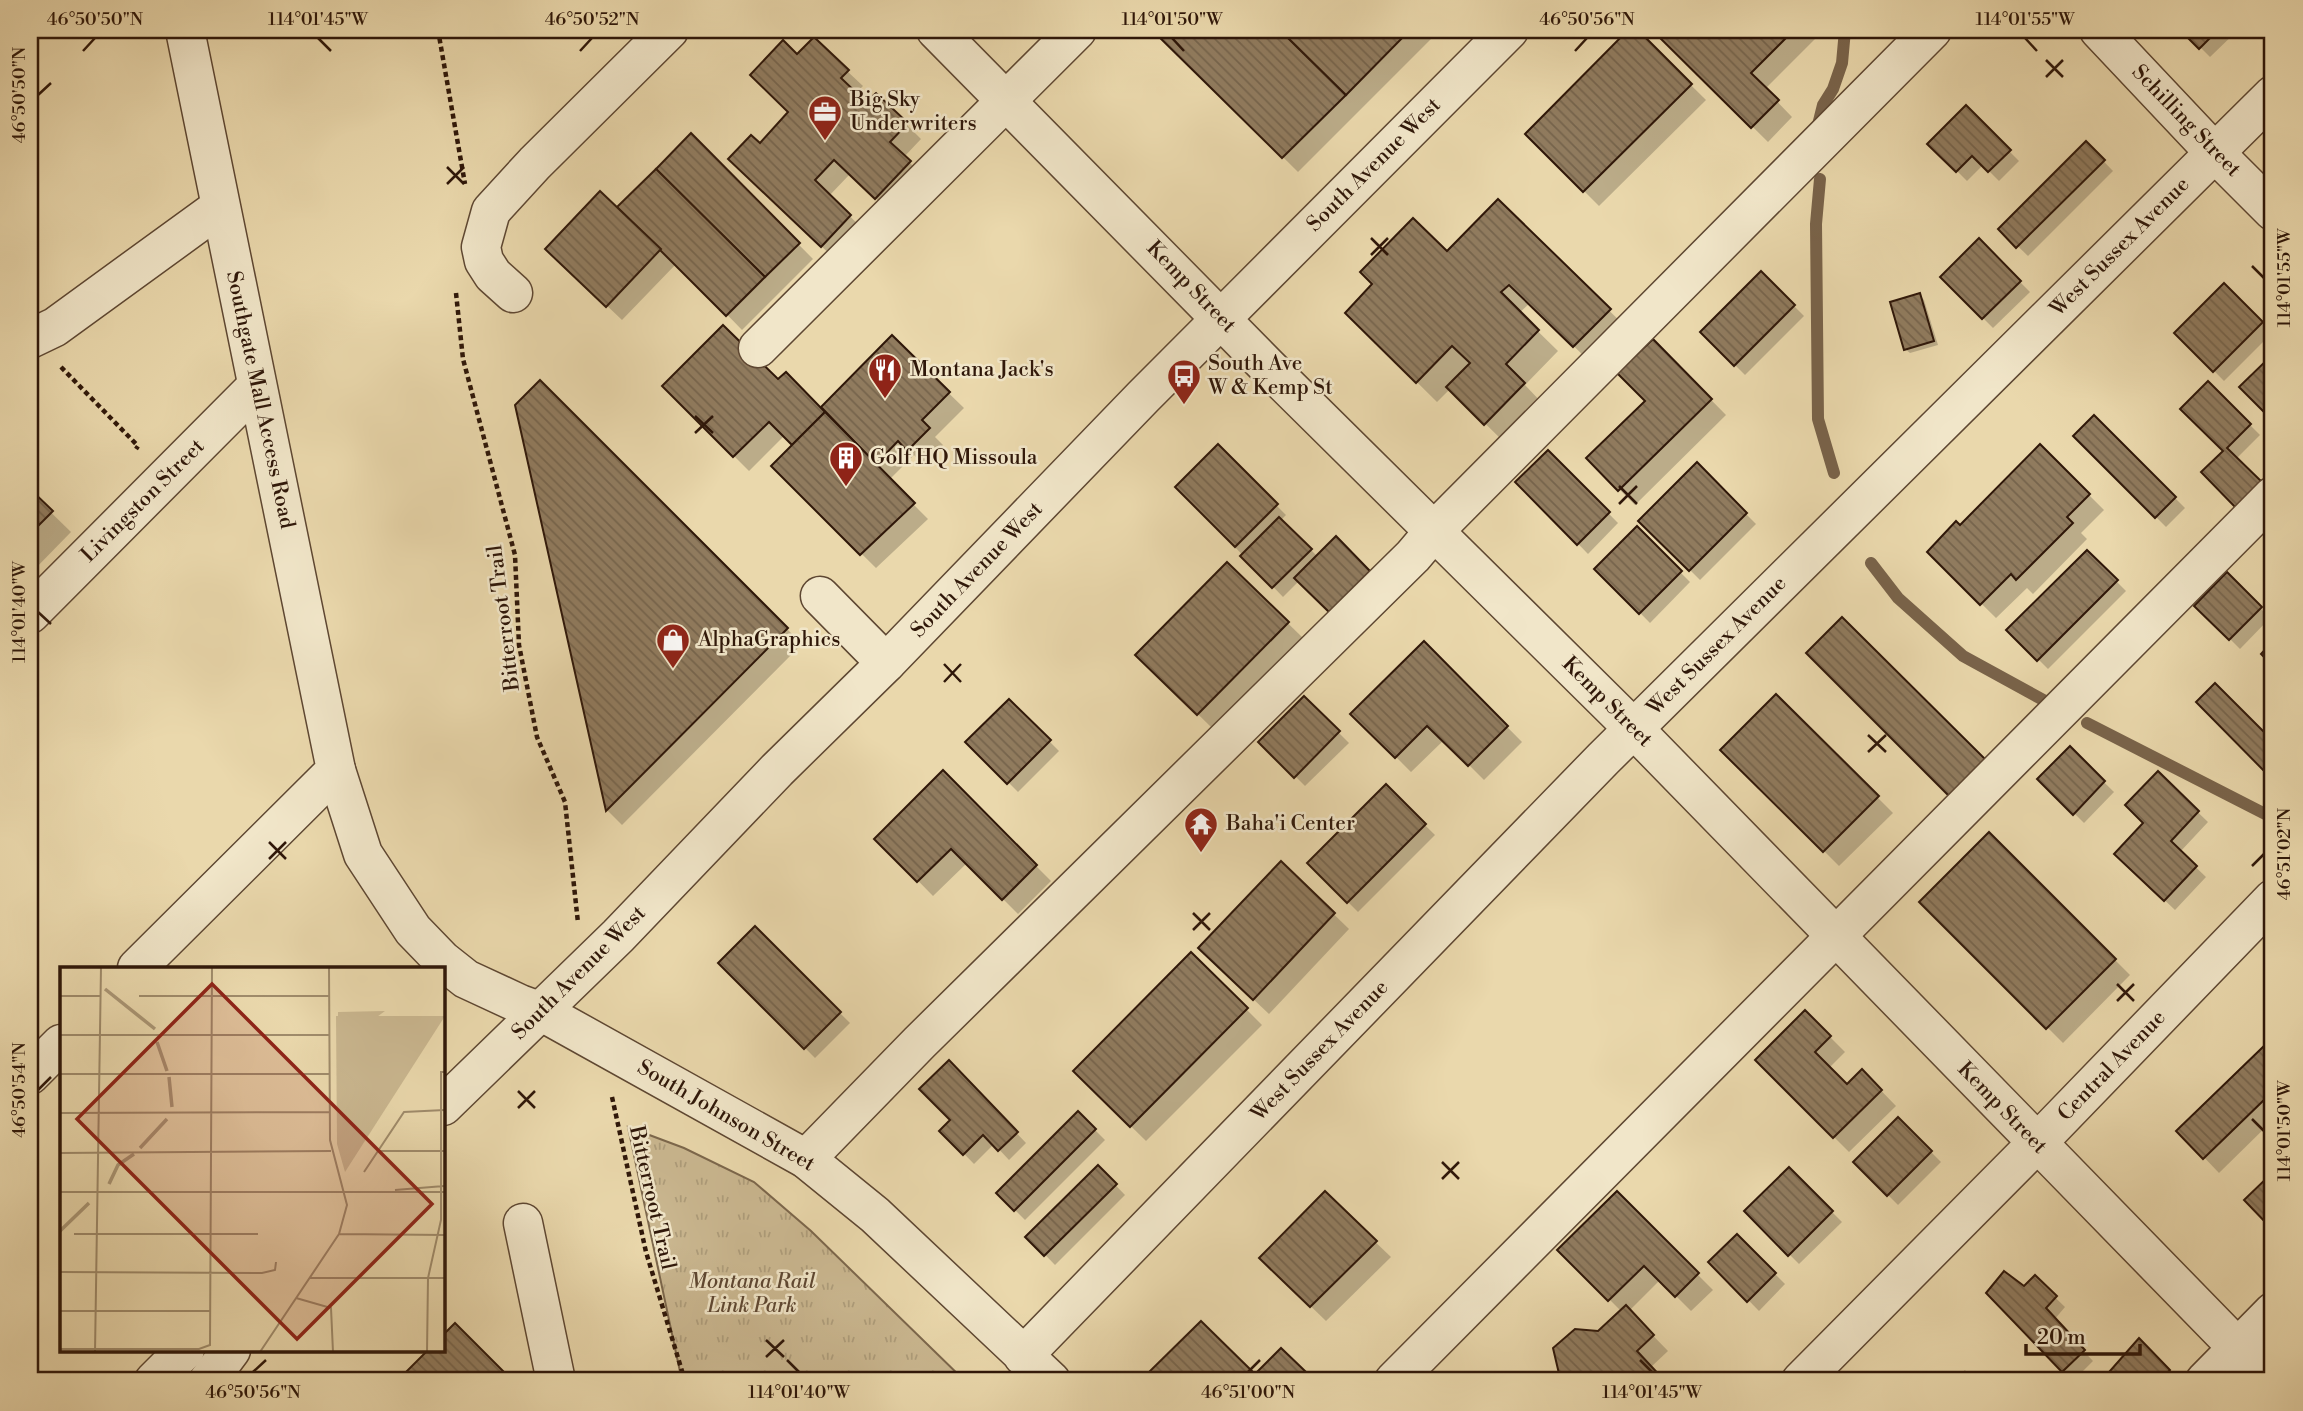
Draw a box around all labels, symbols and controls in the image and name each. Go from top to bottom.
text: 46°50'50"N [47,8,144,31]
text: 114°01'45"W [268,8,369,31]
text: 46°50'52"N [545,8,640,31]
text: 114°01'50"W [1121,8,1223,31]
text: 46°50'56"N [1539,8,1635,31]
text: 114°01'55"W [1975,8,2075,31]
text: 46°50'50"N [8,46,31,143]
street label: Schilling Street [2126,59,2246,183]
place label: Big Sky Underwriters [849,87,977,137]
street label: South Avenue West [1302,92,1447,237]
office icon: Big Sky Underwriters [806,93,844,142]
street label: West Sussex Avenue [2044,172,2195,323]
text: 114°01'55"W [2273,228,2296,328]
street label: Kemp Street [1141,236,1242,339]
street label: Southgate Mall Access Road [220,269,300,531]
restaurant icon: Montana Jack's [866,351,904,400]
place label: South Ave W & Kemp St [1207,351,1333,401]
place label: Montana Jack's [910,357,1054,383]
bus stop icon: South Ave W & Kemp St [1165,357,1203,406]
street label: Livingston Street [76,433,211,568]
building icon: Golf HQ Missoula [827,439,865,488]
place label: Golf HQ Missoula [870,445,1038,471]
street label: South Avenue West [905,496,1049,643]
street label: Bitterroot Trail [482,544,526,693]
text: 114°01'40"W [8,560,31,663]
street label: West Sussex Avenue [1641,571,1792,722]
shop icon: AlphaGraphics [654,621,692,670]
place label: AlphaGraphics [697,627,840,653]
street label: Kemp Street [1556,651,1658,753]
temple icon: Baha'i Center [1182,805,1220,854]
text: 46°51'02"N [2273,807,2296,900]
place label: Baha'i Center [1225,811,1355,837]
street label: South Avenue West [507,900,652,1045]
inset map [60,967,444,1352]
street label: West Sussex Avenue [1245,975,1394,1128]
street label: Central Avenue [2053,1005,2171,1127]
text: 46°50'54"N [8,1042,31,1138]
street label: South Johnson Street [632,1054,820,1178]
street label: Kemp Street [1952,1057,2053,1160]
text: 114°01'50"W [2273,1080,2296,1182]
street label: Bitterroot Trail [623,1123,681,1272]
park label: Montana Rail Link Park [688,1269,816,1319]
scale bar [2026,1313,2140,1357]
text: 20 m [2037,1325,2086,1351]
text: 46°50'56"N [205,1381,301,1404]
text: 114°01'40"W [748,1381,851,1404]
text: 46°51'00"N [1201,1381,1296,1404]
text: 114°01'45"W [1602,1381,1703,1404]

